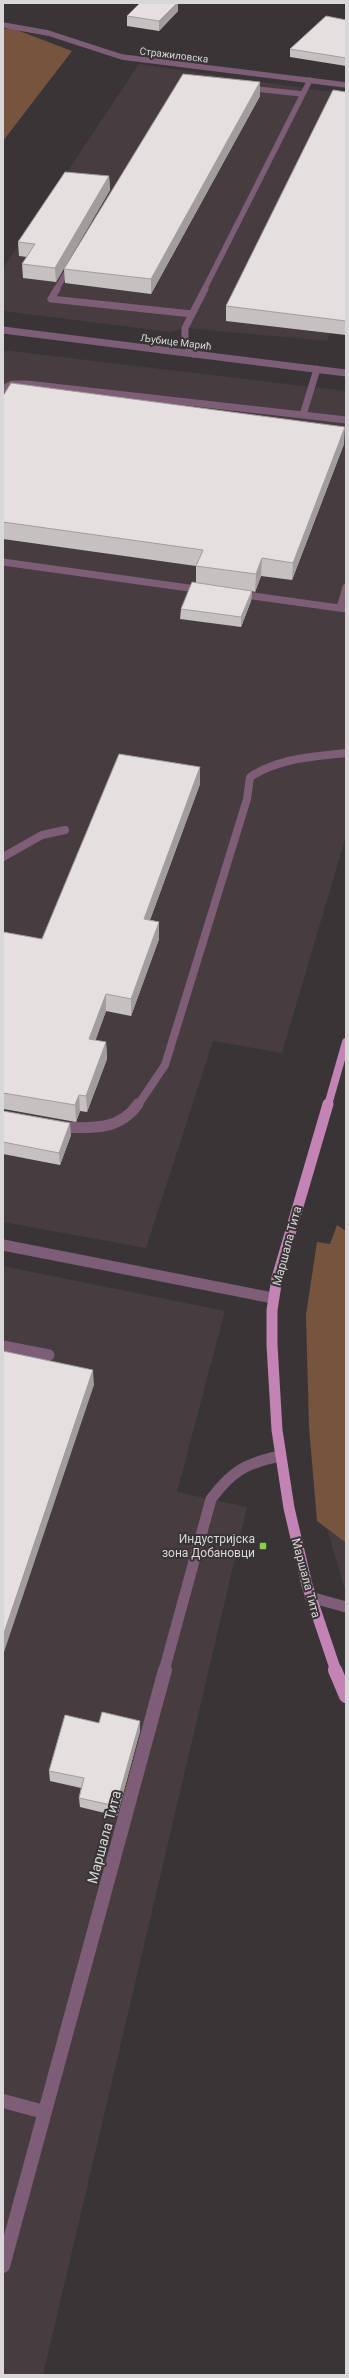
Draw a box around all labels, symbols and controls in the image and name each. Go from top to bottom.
street label: Стражиловска [139,45,209,65]
street label: Љубице Марић [140,332,212,352]
street label: Маршала Тита [270,1205,304,1287]
place label: Индустријска зона Добановци [162,1532,255,1560]
street label: Маршала Тита [289,1537,323,1619]
marker: Индустријска зона Добановци [258,1541,268,1551]
street label: Маршала Тита [84,1789,124,1885]

